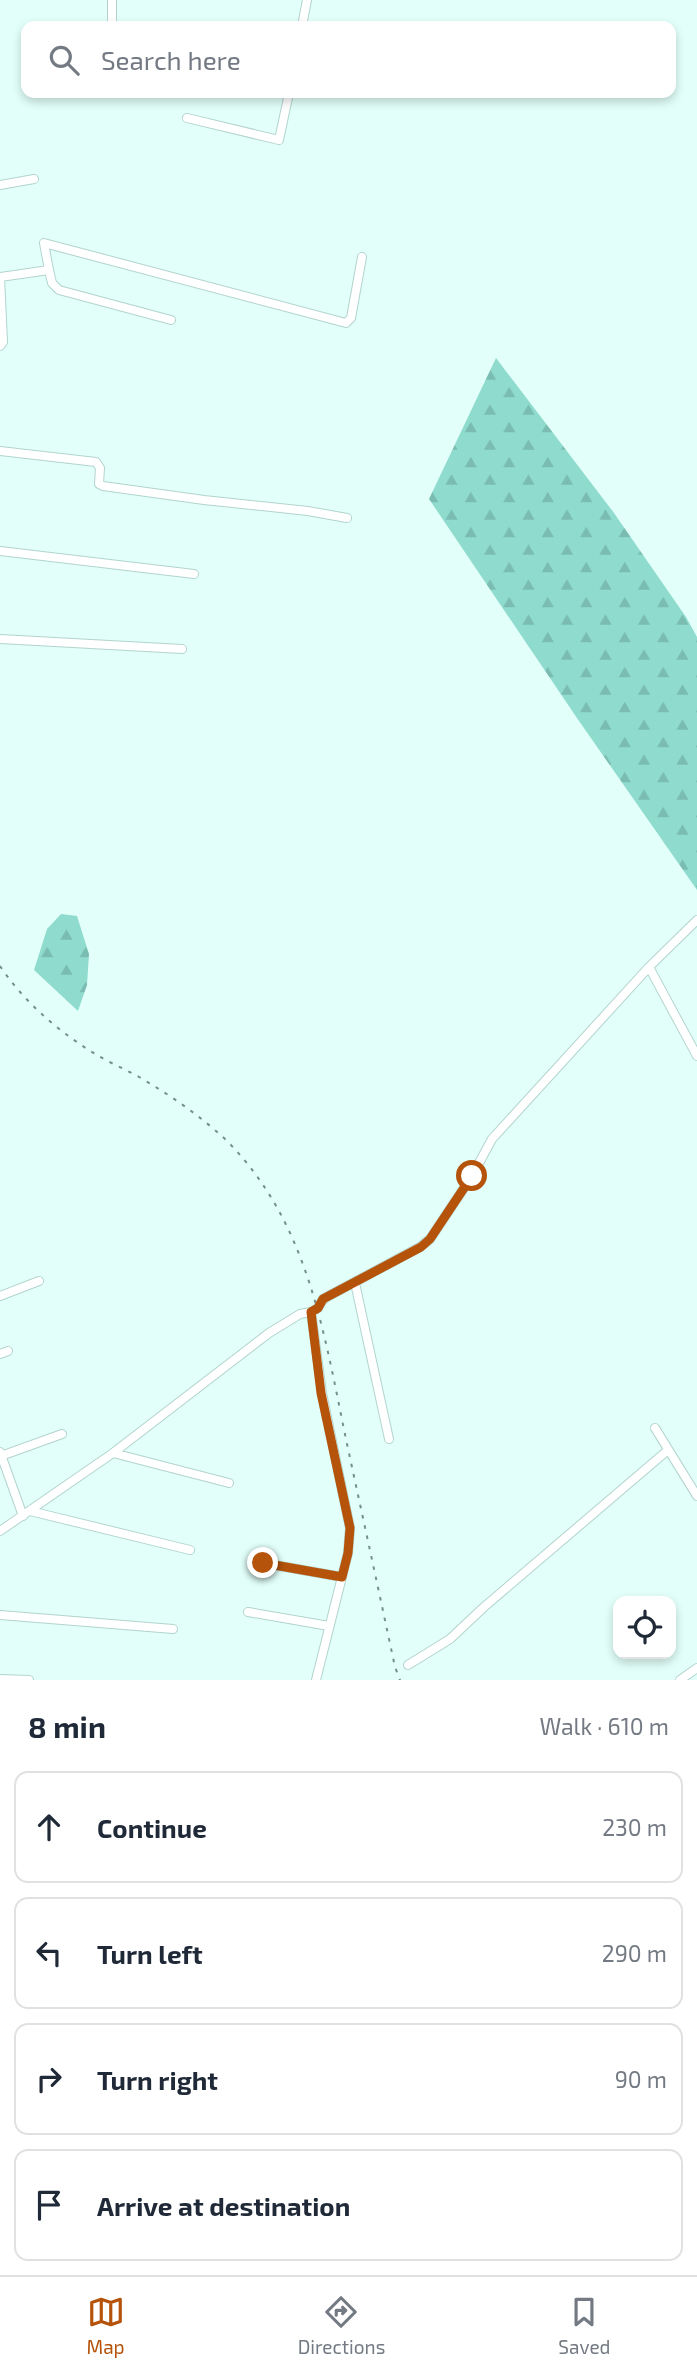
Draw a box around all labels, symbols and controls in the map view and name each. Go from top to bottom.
search box [21,21,676,98]
icon: search [45,41,83,79]
text: Search here [101,44,241,75]
route start [456,1160,487,1191]
route end [247,1547,278,1578]
map controls [613,1596,676,1659]
button: locate [613,1596,676,1659]
text: 8 min [28,1708,106,1744]
text: Walk · 610 m [539,1712,669,1740]
icon: ahead [30,1808,68,1846]
text: Continue [97,1812,207,1843]
text: 230 m [602,1813,667,1841]
icon: left [30,1934,68,1972]
text: Turn left [97,1938,203,1969]
text: 290 m [602,1939,667,1967]
icon: right [30,2060,68,2098]
text: Turn right [97,2064,218,2095]
text: 90 m [615,2065,667,2093]
icon: arrive [30,2186,68,2224]
text: Arrive at destination [97,2190,350,2221]
tab: Map [87,2293,125,2358]
tab: Directions [298,2293,385,2358]
tab: Saved [558,2293,610,2358]

